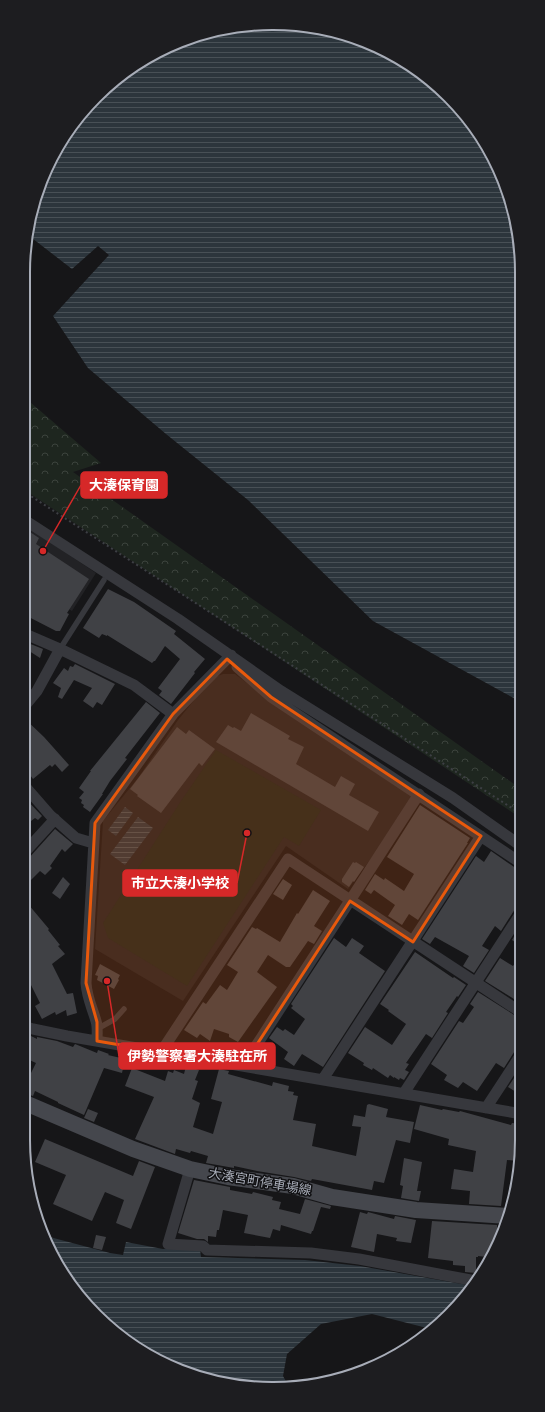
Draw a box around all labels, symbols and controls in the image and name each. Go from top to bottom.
callout: 大湊保育園 [81,472,167,498]
text: 大湊保育園 [89,476,159,495]
callout: 市立大湊小学校 [123,870,237,896]
text: 市立大湊小学校 [131,874,229,893]
callout: 伊勢警察署大湊駐在所 [119,1043,275,1069]
text: 伊勢警察署大湊駐在所 [127,1047,267,1066]
street label: 大湊宮町停車場線 [207,1164,313,1200]

